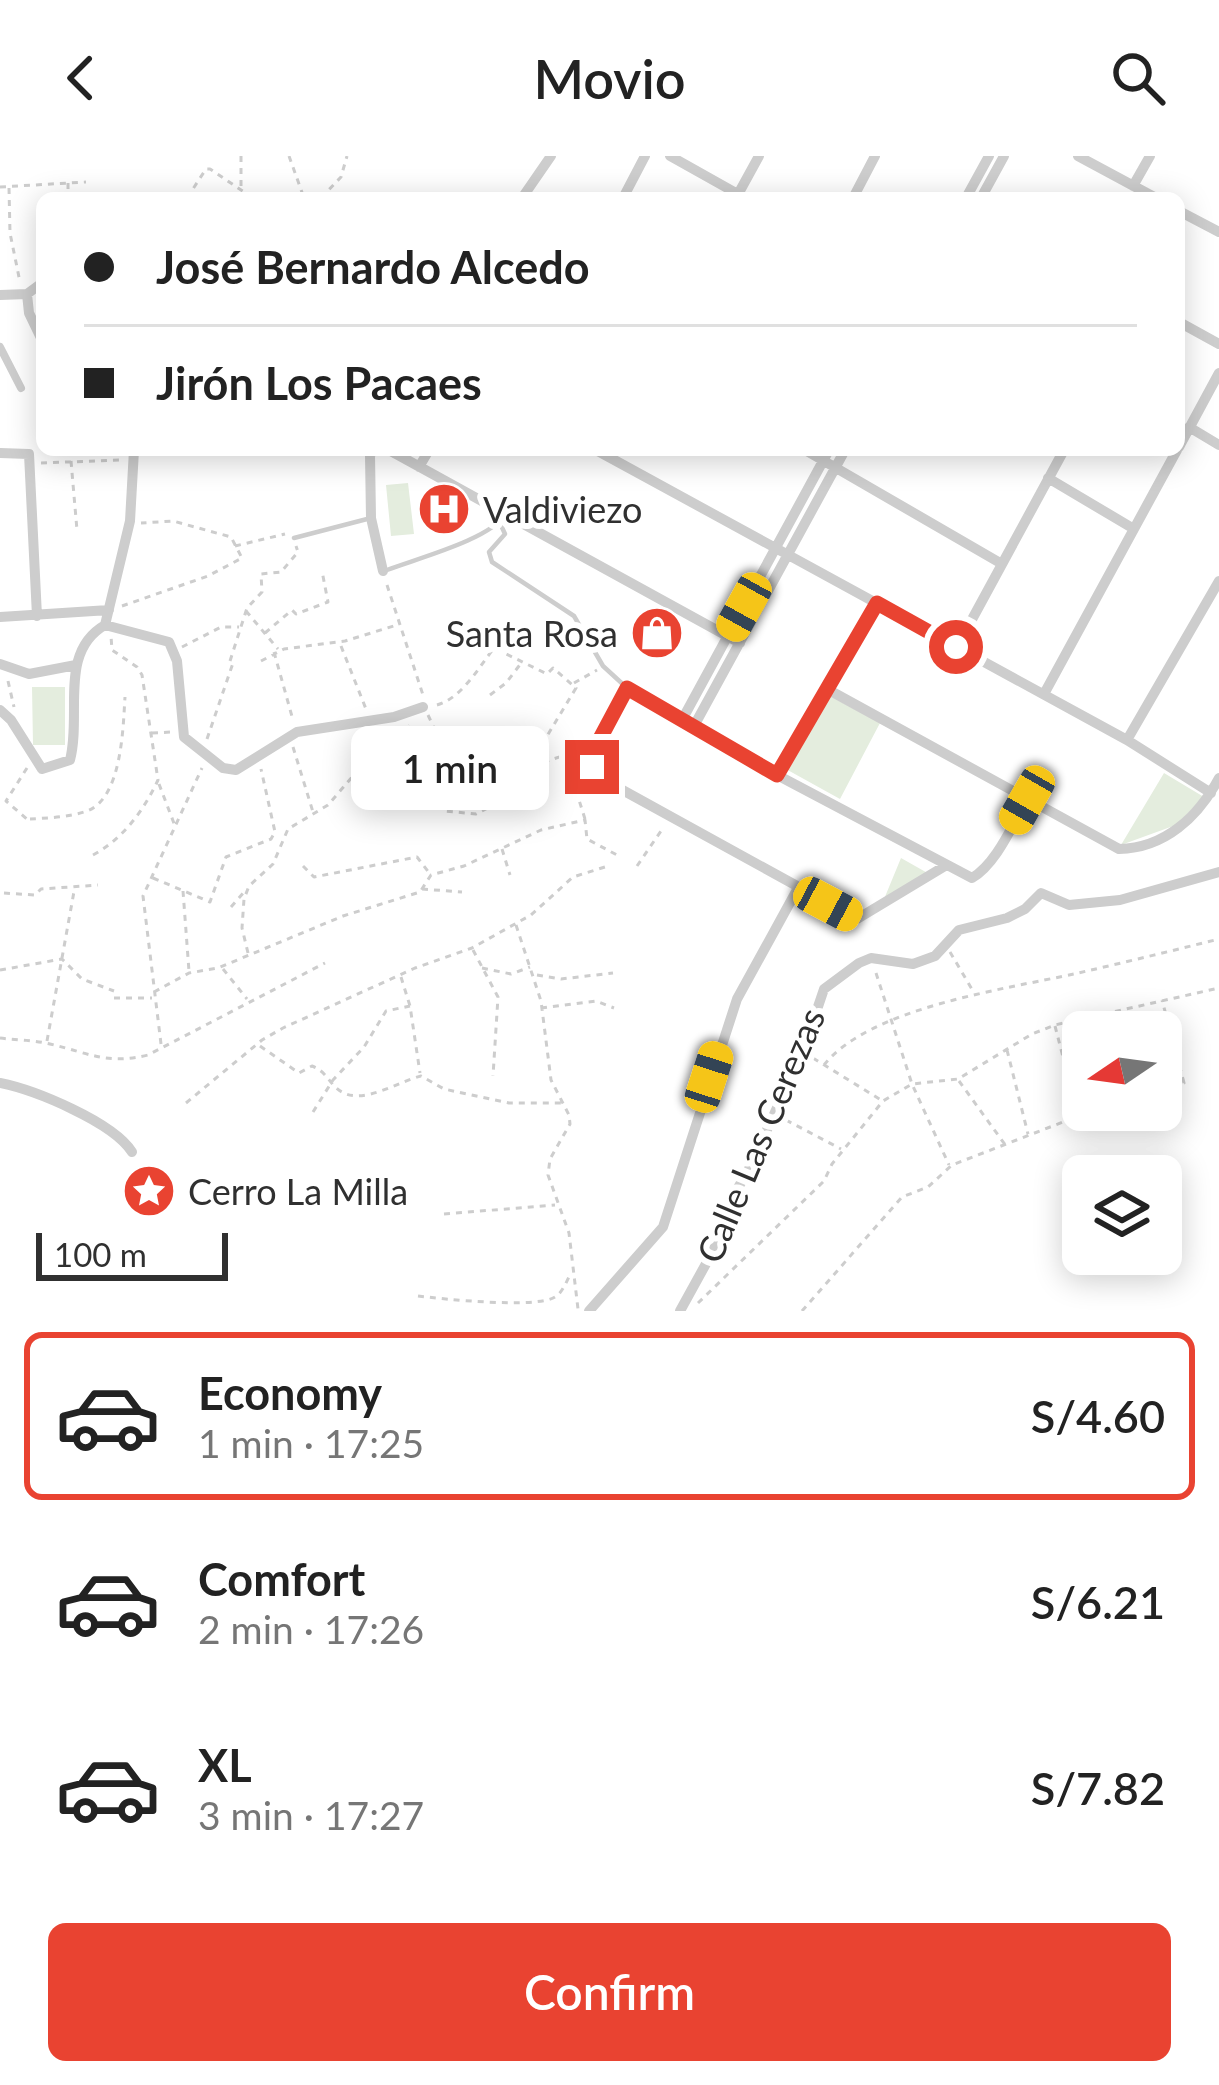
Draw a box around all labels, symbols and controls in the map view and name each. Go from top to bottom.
icon: back [48,45,114,111]
icon: search [1105,45,1171,111]
text: Movio [533,46,686,111]
text: José Bernardo Alcedo [156,240,590,294]
text: Jirón Los Pacaes [156,356,482,410]
hospital icon: Valdiviezo [416,481,472,537]
place label: Valdiviezo [483,487,642,531]
car [711,567,777,647]
shop icon: Santa Rosa [629,605,685,661]
place label: Santa Rosa [446,611,618,655]
route start [929,620,983,674]
callout: 1 min [352,725,550,809]
route end [565,740,619,794]
text: 1 min [402,745,498,791]
car [993,760,1061,840]
car [788,871,868,937]
street label: Calle Las Cerezas [687,1001,833,1269]
north arrow [1062,1011,1182,1131]
map controls [1062,1011,1182,1275]
car [681,1037,737,1117]
button: layers [1062,1155,1182,1275]
place icon: Cerro La Milla [121,1163,177,1219]
place label: Cerro La Milla [188,1169,408,1213]
scale bar [36,1227,228,1280]
text: 100 m [54,1234,147,1274]
icon: car [54,1362,162,1470]
text: Economy [198,1366,382,1420]
text: S/4.60 [1031,1389,1165,1443]
text: 1 min · 17:25 [198,1420,424,1466]
icon: car [54,1548,162,1656]
text: Comfort [198,1552,365,1606]
text: S/6.21 [1031,1575,1165,1629]
text: 2 min · 17:26 [198,1606,424,1652]
icon: car [54,1734,162,1842]
text: XL [198,1738,252,1792]
text: S/7.82 [1031,1761,1165,1815]
text: 3 min · 17:27 [198,1792,424,1838]
button: Confirm [48,1923,1171,2061]

